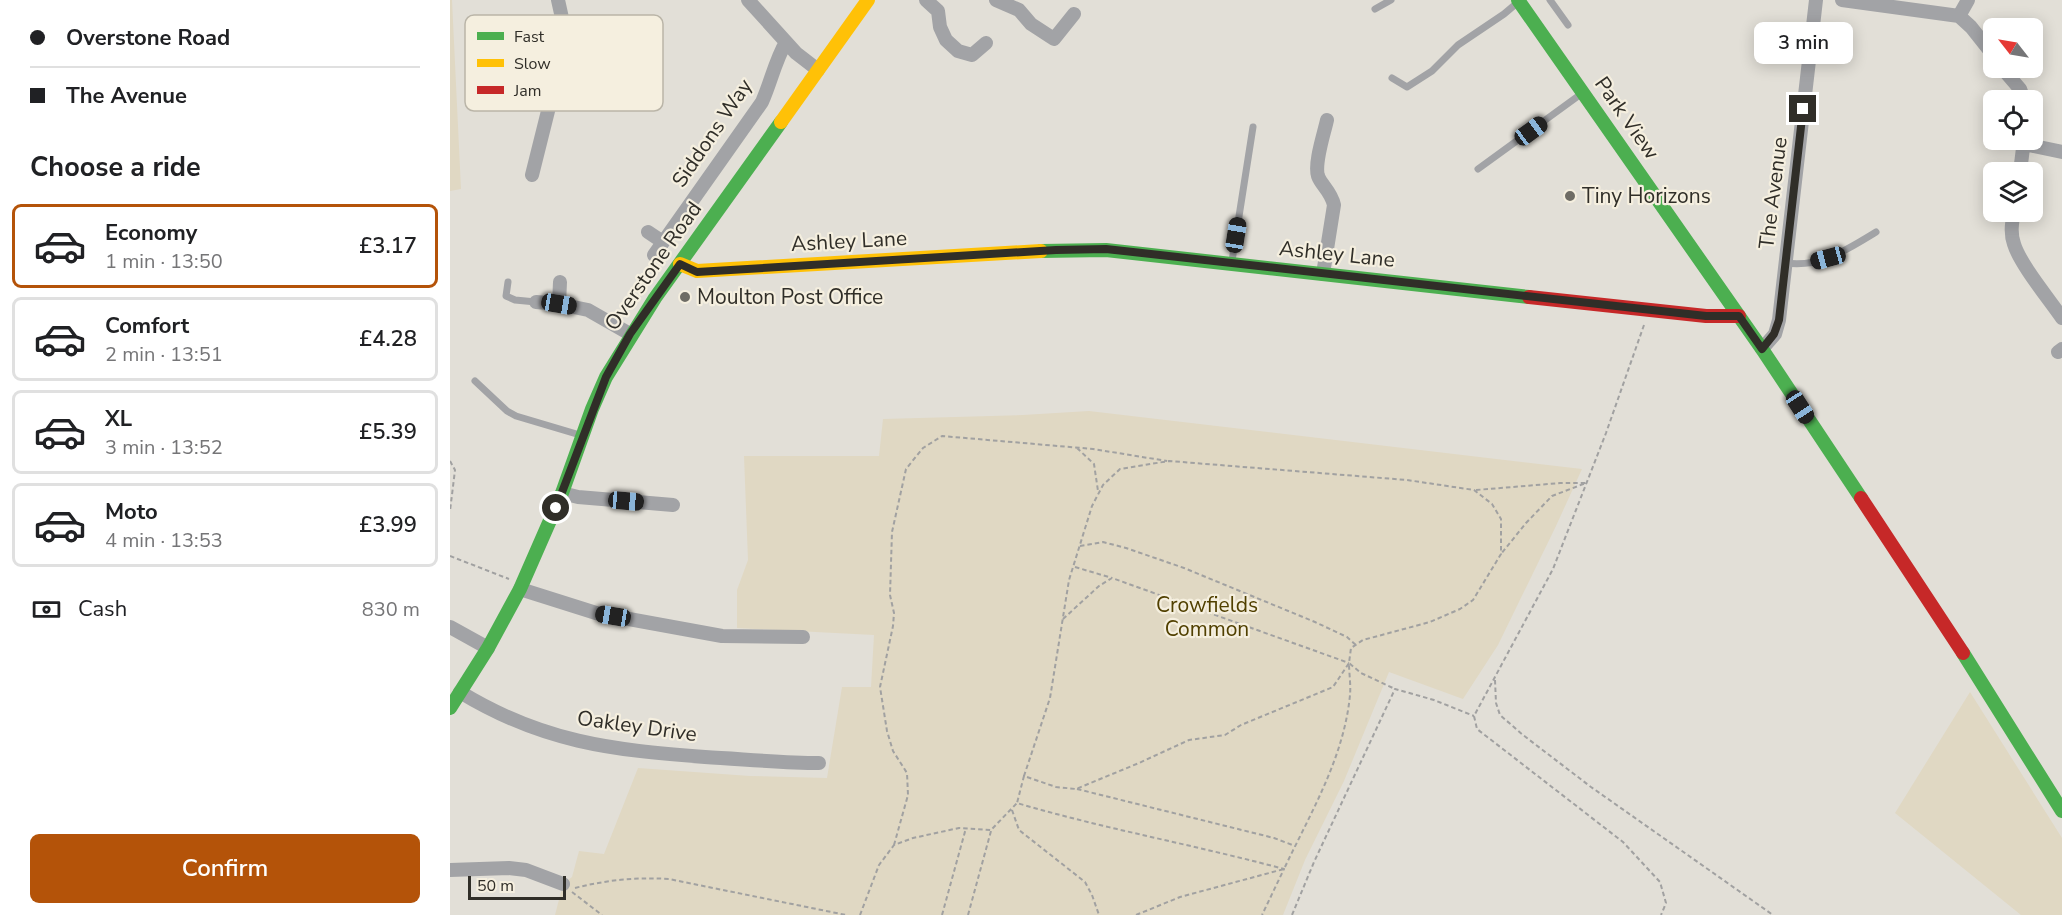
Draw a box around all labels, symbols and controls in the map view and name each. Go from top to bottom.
legend [465,15,663,111]
north arrow [1983,18,2043,78]
map controls [1983,18,2043,222]
callout: 3 min [1754,22,1852,64]
text: Overstone Road [66,23,230,53]
text: Fast [514,26,545,48]
text: 3 min [1778,29,1829,56]
text: Slow [514,53,551,75]
street label: Park View [1588,71,1666,165]
street label: Siddons Way [665,73,759,193]
text: Jam [513,80,541,102]
text: The Avenue [66,81,187,111]
button: locate [1983,90,2043,150]
route end [1789,95,1816,122]
car [1511,113,1551,149]
street label: The Avenue [1752,135,1794,251]
text: Choose a ride [30,149,201,186]
button: layers [1983,162,2043,222]
place label: Tiny Horizons [1582,182,1711,210]
marker: Tiny Horizons [1563,189,1577,203]
street label: Overstone Road [598,196,708,336]
car [1224,216,1248,254]
text: Economy [105,218,197,248]
icon: car [33,219,87,273]
street label: Ashley Lane [790,224,908,258]
text: £3.17 [359,231,417,261]
street label: Ashley Lane [1278,234,1396,274]
car [1808,245,1848,271]
text: 1 min · 13:50 [105,248,223,275]
place label: Moulton Post Office [697,283,883,311]
marker: Moulton Post Office [678,290,692,304]
car [540,292,578,316]
text: Comfort [105,311,189,341]
icon: car [33,312,87,366]
text: £4.28 [359,324,417,354]
text: 2 min · 13:51 [105,341,223,368]
car [1783,387,1817,427]
text: XL [105,404,132,434]
icon: car [33,405,87,459]
text: £5.39 [359,417,417,447]
text: 3 min · 13:52 [105,434,223,461]
car [607,490,645,512]
route start [542,494,569,521]
text: Moto [105,497,158,527]
icon: car [33,498,87,552]
text: £3.99 [359,510,417,540]
text: 4 min · 13:53 [105,527,223,554]
park label: Crowfields Common [1156,591,1258,643]
icon: cash [30,593,63,626]
text: Cash [78,594,127,624]
text: 830 m [362,596,420,623]
car [594,604,632,628]
street label: Oakley Drive [575,704,699,748]
button: Confirm [30,834,420,903]
scale bar [468,873,566,900]
text: 50 m [477,875,514,897]

